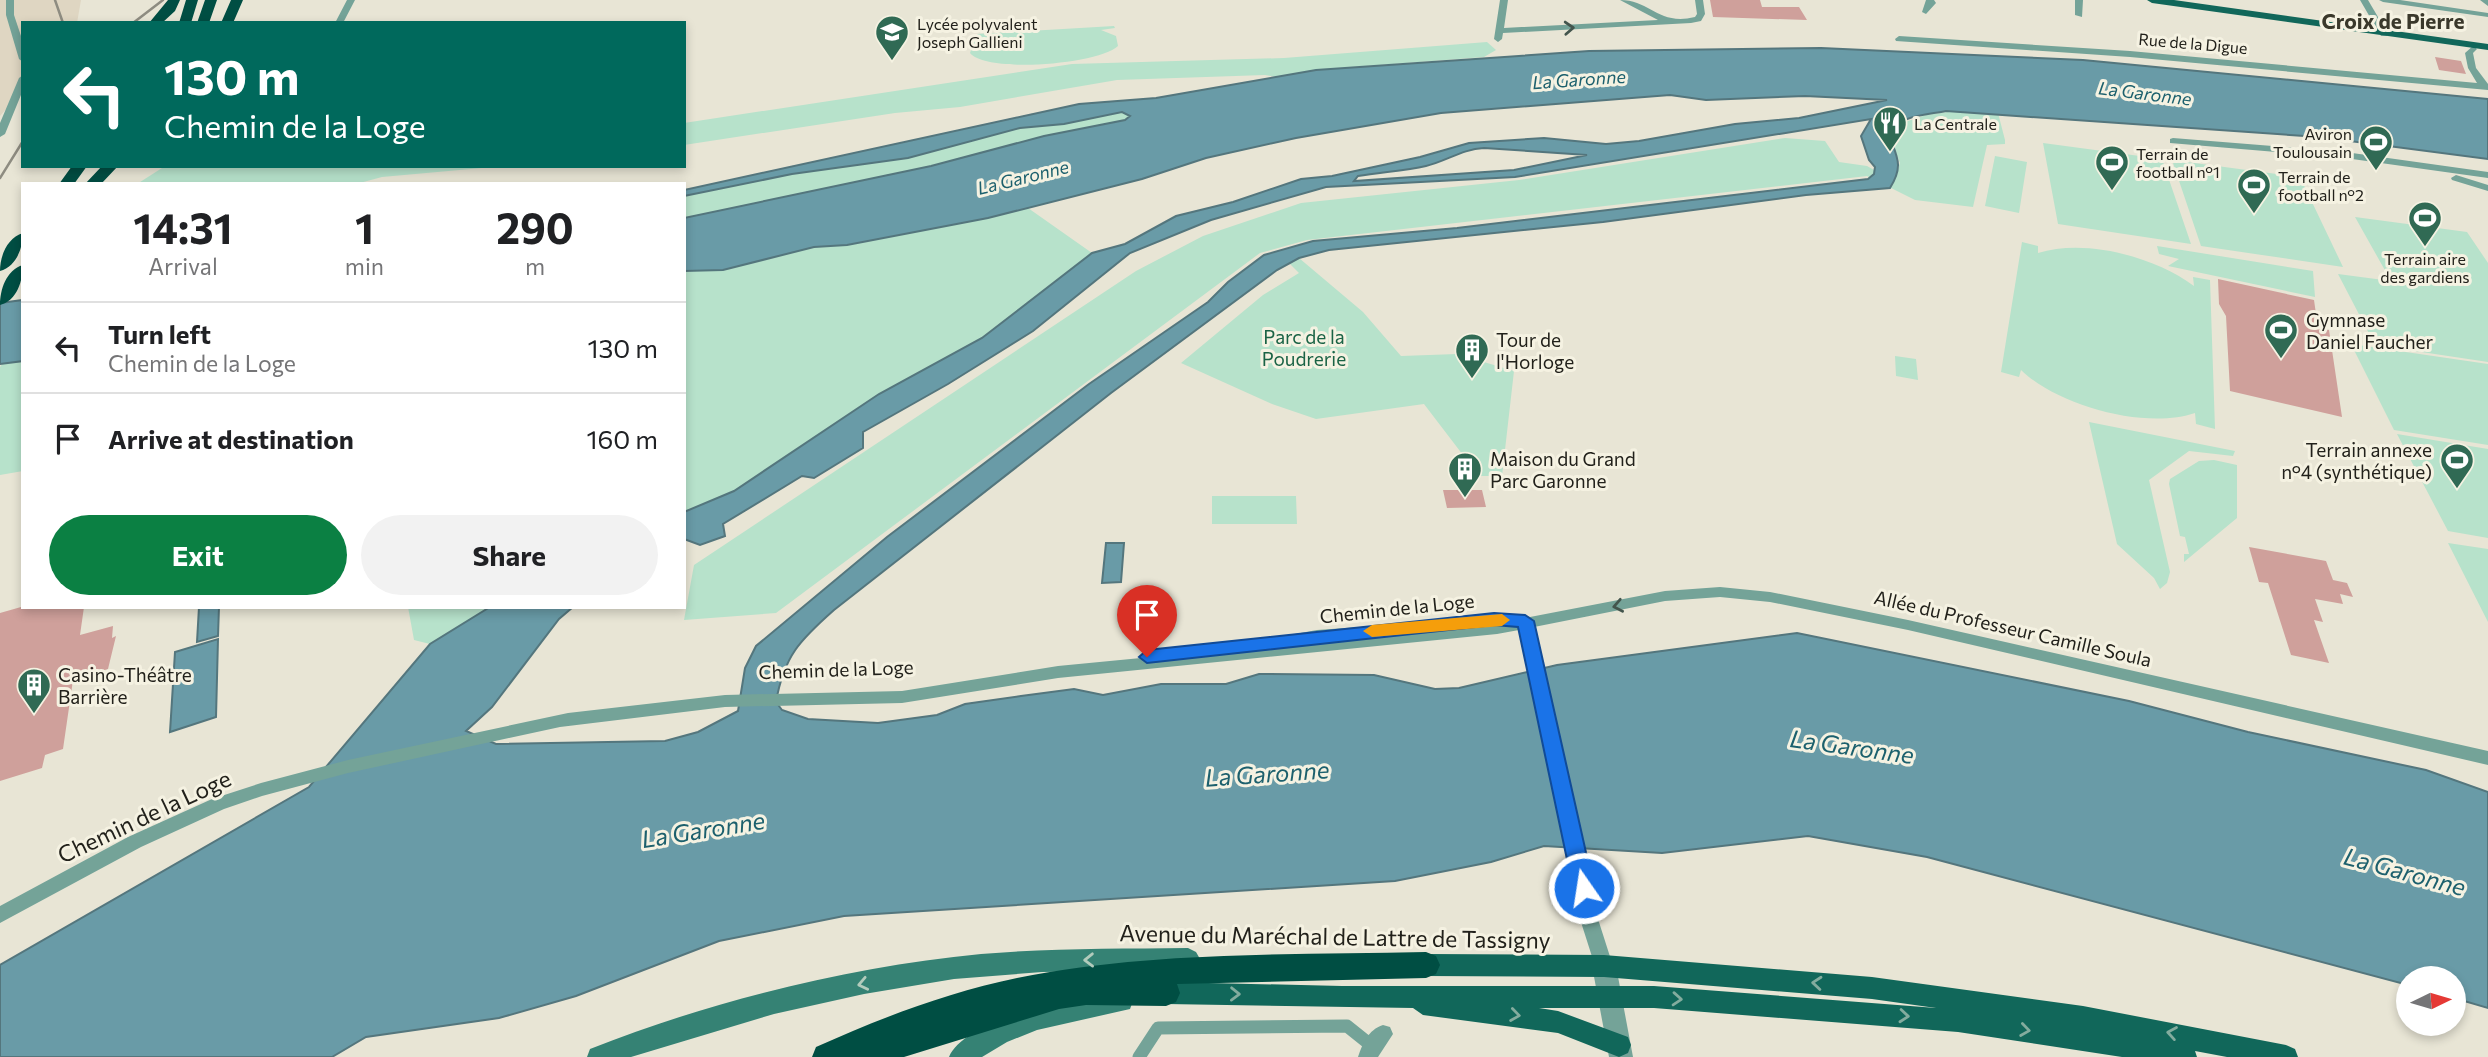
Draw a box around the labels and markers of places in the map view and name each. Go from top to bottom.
school or university icon: Lycée polyvalent Joseph Gallieni [873,13,911,62]
place label: Lycée polyvalent Joseph Gallieni [917,14,1038,51]
restaurant icon: La Centrale [1871,104,1909,153]
place label: La Centrale [1914,114,1997,133]
sports icon: Aviron Toulousain [2357,123,2395,172]
place label: Aviron Toulousain [2273,124,2352,161]
sports icon: Terrain de football n°1 [2093,143,2131,192]
place label: Terrain de football n°1 [2136,144,2220,181]
sports icon: Terrain de football n°2 [2235,166,2273,215]
place label: Terrain de football n°2 [2278,167,2364,204]
sports icon: Terrain aire des gardiens [2406,199,2444,248]
place label: Terrain aire des gardiens [2380,249,2470,286]
place label: Gymnase Daniel Faucher [2306,308,2434,353]
sports icon: Gymnase Daniel Faucher [2262,311,2300,360]
place label: Tour de l'Horloge [1496,328,1574,373]
building icon: Tour de l'Horloge [1453,331,1491,380]
place label: Terrain annexe n°4 (synthétique) [2281,438,2432,483]
sports icon: Terrain annexe n°4 (synthétique) [2438,441,2476,490]
place label: Maison du Grand Parc Garonne [1490,447,1636,492]
building icon: Maison du Grand Parc Garonne [1446,450,1484,499]
pin [1117,585,1177,657]
place label: Casino-Théâtre Barrière [58,663,192,708]
building icon: Casino-Théâtre Barrière [15,666,53,715]

